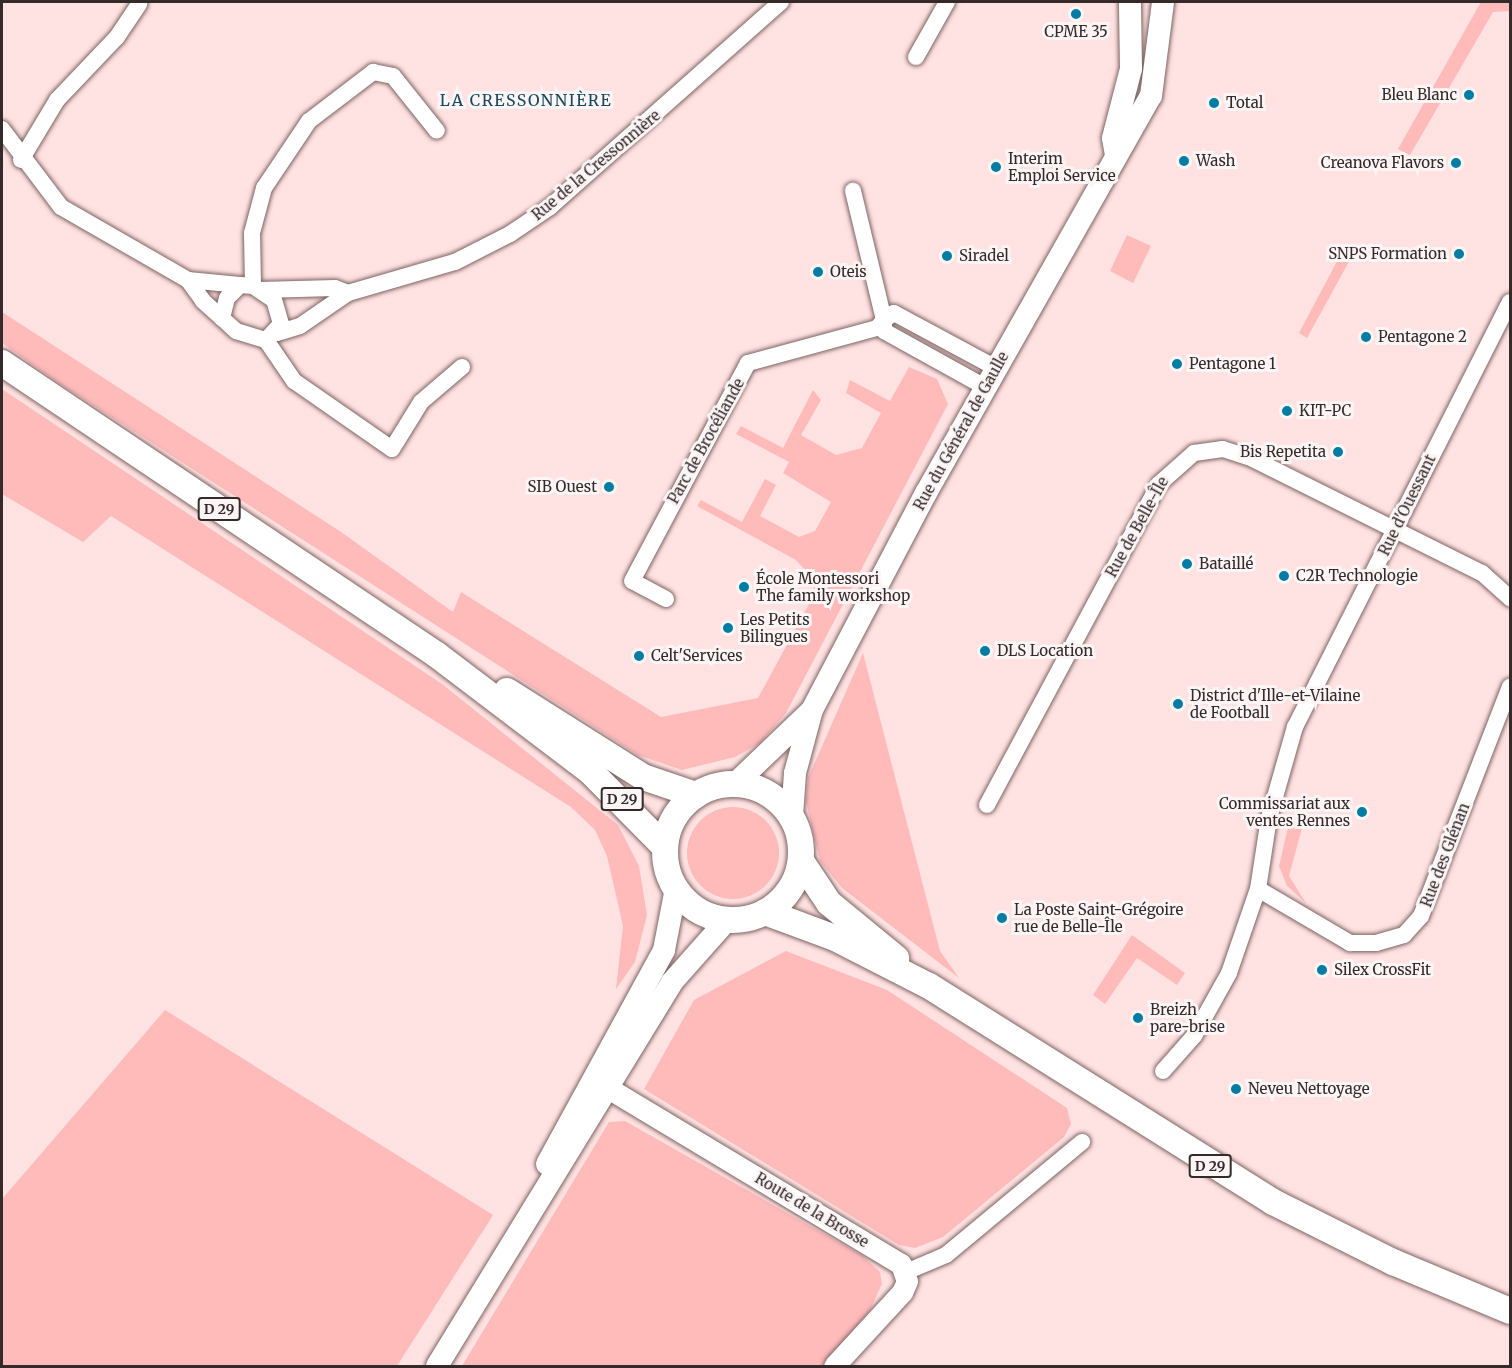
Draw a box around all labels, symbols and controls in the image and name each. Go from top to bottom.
marker: CPME 35 [1069,7,1083,21]
place label: CPME 35 [1044,23,1108,41]
place label: Bleu Blanc [1381,86,1457,104]
marker: Bleu Blanc [1462,88,1476,102]
district label: LA CRESSONNIÈRE [440,90,612,110]
place label: Total [1226,94,1263,112]
marker: Total [1207,96,1221,110]
street label: Rue de la Cressonnière [528,106,664,224]
place label: Interim Emploi Service [1008,149,1116,184]
place label: Wash [1196,152,1235,170]
marker: Wash [1177,154,1191,168]
place label: Creanova Flavors [1321,154,1444,172]
marker: Creanova Flavors [1449,156,1463,170]
marker: Interim Emploi Service [989,160,1003,174]
place label: SNPS Formation [1328,245,1447,263]
place label: Siradel [959,247,1009,265]
marker: SNPS Formation [1452,247,1466,261]
marker: Siradel [940,249,954,263]
place label: Oteis [830,263,867,281]
marker: Oteis [811,265,825,279]
place label: Pentagone 2 [1378,328,1467,346]
marker: Pentagone 2 [1359,330,1373,344]
street label: Rue du Général de Gaulle [910,349,1012,513]
place label: Pentagone 1 [1189,355,1276,373]
marker: Pentagone 1 [1170,357,1184,371]
street label: Parc de Brocéliande [664,375,748,507]
place label: KIT-PC [1299,402,1351,420]
marker: KIT-PC [1280,404,1294,418]
place label: Bis Repetita [1240,443,1326,461]
marker: Bis Repetita [1331,445,1345,459]
street label: Rue d'Ouessant [1375,451,1439,559]
street label: Rue de Belle-Île [1102,474,1172,580]
place label: SIB Ouest [528,478,597,496]
marker: SIB Ouest [602,480,616,494]
road number: D 29 [196,498,242,520]
place label: Bataillé [1199,555,1253,573]
marker: Bataillé [1180,557,1194,571]
place label: C2R Technologie [1296,567,1418,585]
place label: École Montessori The family workshop [756,569,910,604]
marker: C2R Technologie [1277,569,1291,583]
marker: École Montessori The family workshop [737,580,751,594]
place label: Les Petits Bilingues [740,610,809,645]
marker: Les Petits Bilingues [721,621,735,635]
place label: DLS Location [997,642,1093,660]
marker: DLS Location [978,644,992,658]
place label: Celt'Services [651,647,743,665]
marker: Celt'Services [632,649,646,663]
place label: District d'Ille-et-Vilaine de Football [1190,686,1360,721]
marker: District d'Ille-et-Vilaine de Football [1171,697,1185,711]
road number: D 29 [600,788,644,810]
place label: Commissariat aux ventes Rennes [1219,794,1350,829]
street label: Rue des Glénan [1417,800,1473,910]
marker: Commissariat aux ventes Rennes [1355,805,1369,819]
place label: La Poste Saint-Grégoire rue de Belle-Île [1014,900,1183,935]
marker: La Poste Saint-Grégoire rue de Belle-Île [995,911,1009,925]
place label: Silex CrossFit [1334,961,1431,979]
marker: Silex CrossFit [1315,963,1329,977]
place label: Breizh pare-brise [1150,1000,1225,1035]
marker: Breizh pare-brise [1131,1011,1145,1025]
place label: Neveu Nettoyage [1248,1080,1370,1098]
marker: Neveu Nettoyage [1229,1082,1243,1096]
road number: D 29 [1188,1155,1232,1177]
street label: Route de la Brosse [752,1169,872,1251]

